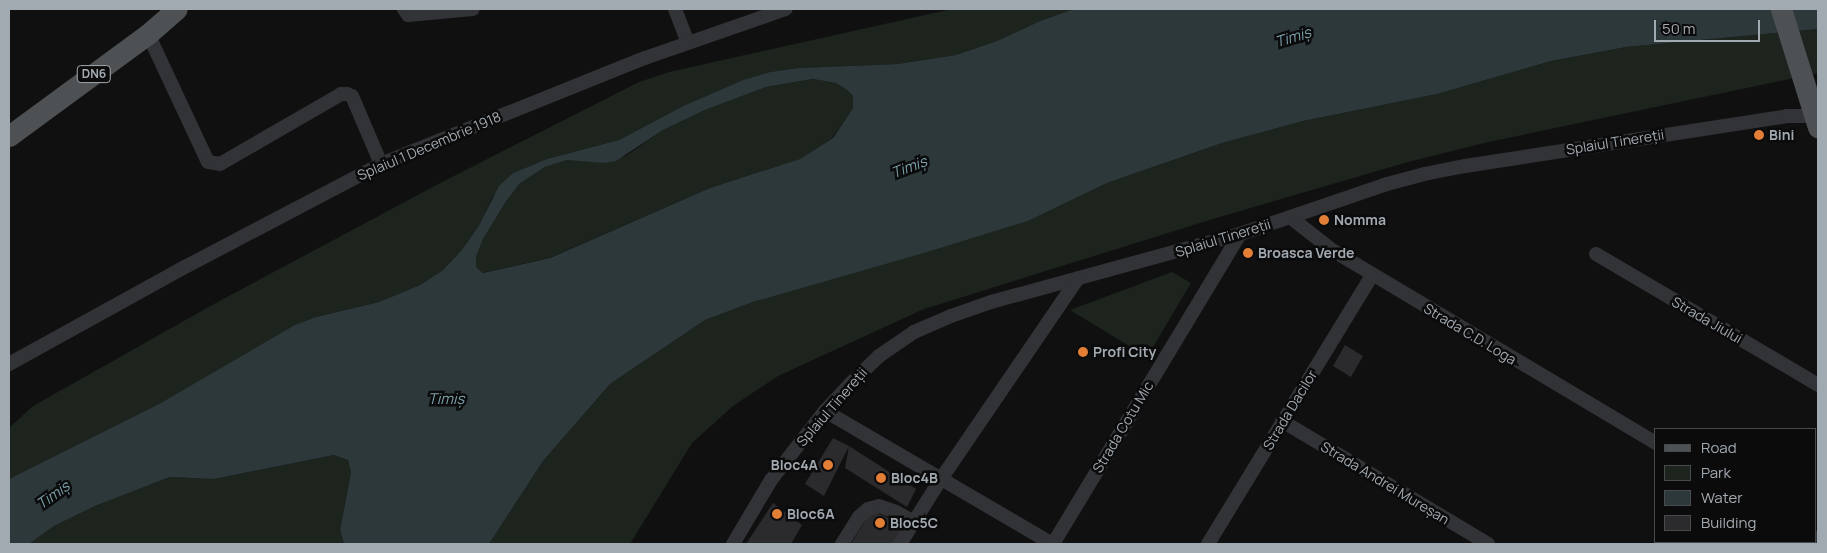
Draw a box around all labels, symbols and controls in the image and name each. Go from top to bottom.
scale bar [1657,10,1763,42]
text: 50 m [1662,18,1696,39]
water label: Timiș [1273,23,1313,51]
road number: DN6 [76,64,112,84]
street label: Splaiul 1 Decembrie 1918 [355,108,503,184]
street label: Splaiul Tinereții [1565,126,1665,158]
place label: Bini [1769,127,1794,143]
marker: Bini [1753,129,1765,141]
water label: Timiș [889,152,929,182]
place label: Nomma [1334,212,1386,228]
marker: Nomma [1318,214,1330,226]
street label: Splaiul Tinereții [1173,216,1273,260]
place label: Broasca Verde [1258,245,1354,261]
marker: Broasca Verde [1242,247,1254,259]
street label: Strada Jiului [1669,293,1745,347]
street label: Strada C.D. Loga [1421,300,1519,368]
place label: Profi City [1093,344,1156,360]
marker: Profi City [1077,346,1089,358]
street label: Splaiul Tinereții [793,364,871,450]
street label: Strada Dacilor [1260,367,1320,453]
street label: Strada Cotu Mic [1089,378,1157,476]
water label: Timiș [428,390,464,408]
legend [1654,428,1817,543]
text: Road [1701,437,1737,458]
street label: Strada Andrei Mureșan [1318,438,1452,528]
place label: Bloc4A [771,457,818,473]
marker: Bloc4A [822,459,834,471]
text: Park [1701,462,1731,483]
place label: Bloc4B [891,470,938,486]
marker: Bloc4B [875,472,887,484]
water label: Timiș [33,477,73,513]
text: Water [1701,487,1743,508]
place label: Bloc6A [787,506,835,522]
marker: Bloc6A [771,508,783,520]
text: Building [1701,512,1756,533]
place label: Bloc5C [890,515,938,531]
marker: Bloc5C [874,517,886,529]

